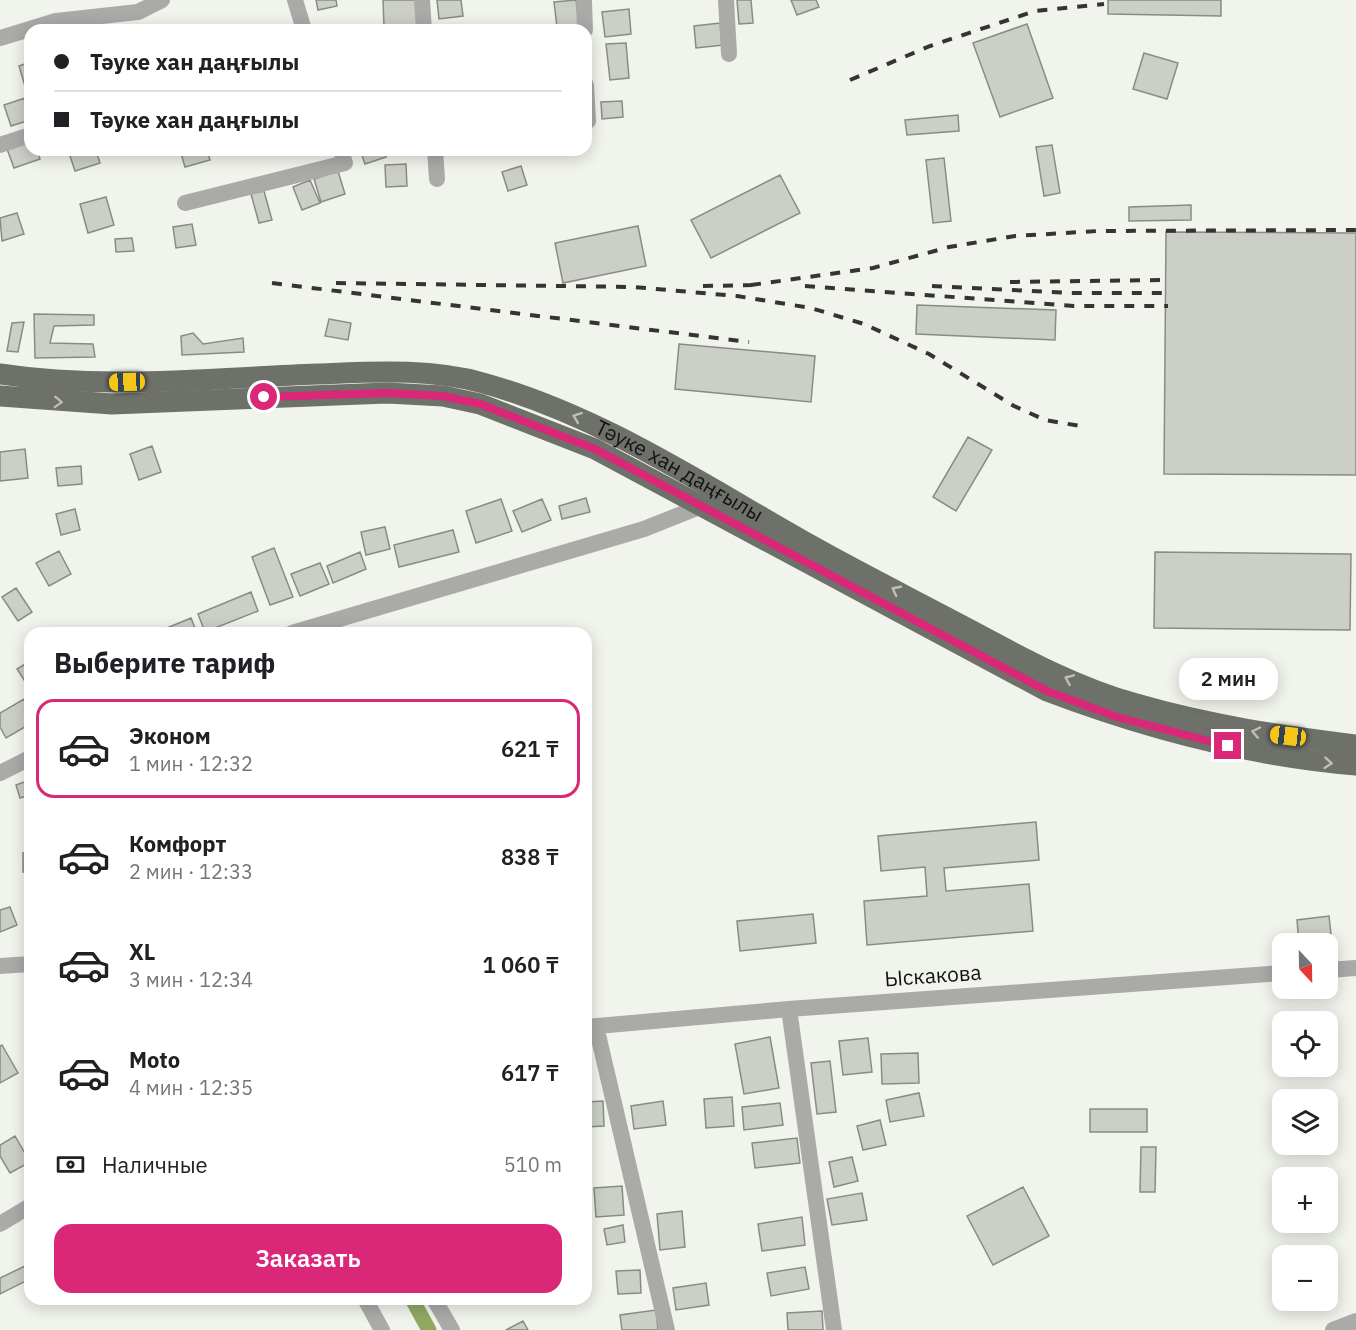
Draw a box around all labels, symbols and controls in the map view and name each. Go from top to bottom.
text: Тәуке хан даңғылы [90,47,299,76]
text: Тәуке хан даңғылы [90,105,299,134]
car [109,372,145,392]
route start [250,383,277,410]
one-way arrow [54,395,63,408]
one-way arrow [572,412,583,424]
street label: Тәуке хан даңғылы [591,413,769,528]
one-way arrow [891,586,902,597]
text: Выберите тариф [54,645,275,680]
callout: 2 мин [1178,659,1278,701]
text: 2 мин [1201,665,1256,692]
one-way arrow [1065,674,1076,686]
text: Эконом [129,721,211,750]
icon: car [57,722,111,776]
car [1269,725,1307,747]
one-way arrow [1252,726,1262,739]
route end [1214,732,1241,759]
text: 621 ₸ [501,734,559,763]
text: 1 мин · 12:32 [129,750,253,777]
one-way arrow [1323,756,1332,769]
text: Комфорт [129,829,226,858]
icon: car [57,830,111,884]
text: 838 ₸ [501,842,559,871]
text: 2 мин · 12:33 [129,858,253,885]
north arrow [1272,933,1338,999]
map controls [1272,933,1338,1311]
text: XL [129,937,155,966]
icon: car [57,938,111,992]
text: 1 060 ₸ [483,950,559,979]
street label: Ыскакова [883,958,982,992]
text: 3 мин · 12:34 [129,966,253,993]
button: locate [1272,1011,1338,1077]
text: Moto [129,1045,180,1074]
icon: car [57,1046,111,1100]
text: 617 ₸ [501,1058,559,1087]
text: 4 мин · 12:35 [129,1074,253,1101]
button: layers [1272,1089,1338,1155]
icon: cash [54,1148,87,1181]
text: Наличные [102,1150,208,1179]
text: 510 m [504,1151,562,1178]
button: + [1272,1167,1338,1233]
button: Заказать [54,1224,562,1293]
button: − [1272,1245,1338,1311]

